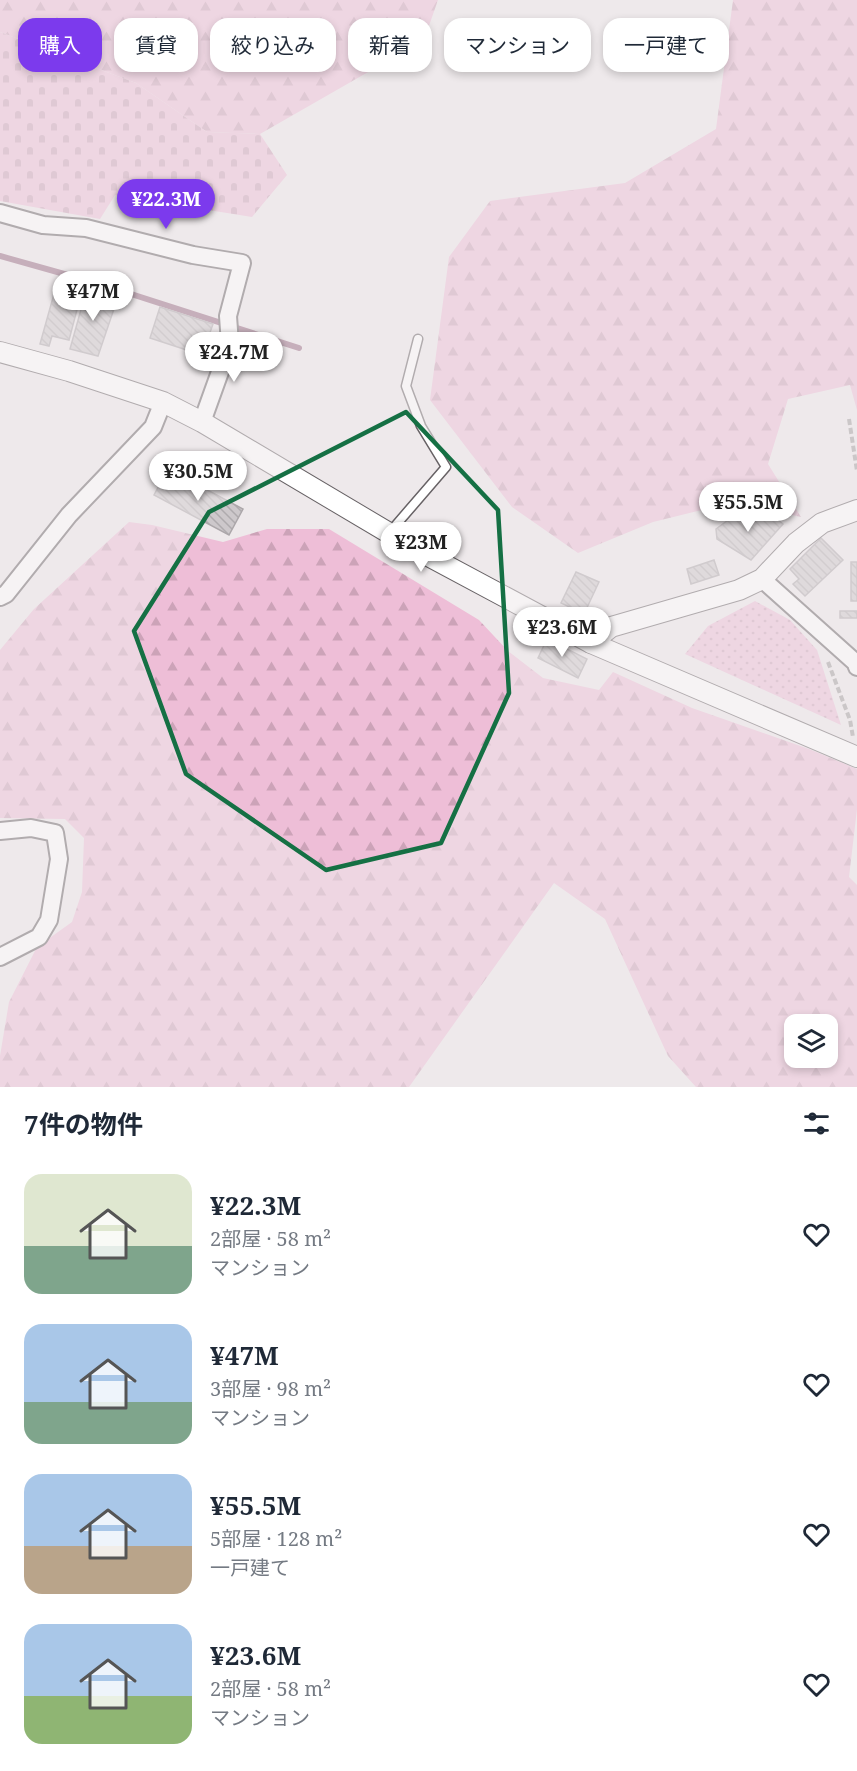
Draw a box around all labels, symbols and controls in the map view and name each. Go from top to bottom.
chip: 購入 [18,18,102,72]
chip: 賃貸 [114,18,198,72]
chip: 絞り込み [210,18,336,72]
chip: 新着 [348,18,432,72]
chip: マンション [444,18,591,72]
chip: 一戸建て [603,18,729,72]
pin: ¥22.3M [117,179,215,230]
text: ¥22.3M [131,185,201,212]
pin: ¥47M [57,271,129,322]
text: ¥47M [67,277,119,304]
pin: ¥24.7M [185,332,283,383]
text: ¥24.7M [199,338,269,365]
pin: ¥30.5M [149,451,247,502]
text: ¥30.5M [163,457,233,484]
pin: ¥55.5M [699,482,797,533]
text: ¥55.5M [713,488,783,515]
pin: ¥23M [385,522,457,573]
text: ¥23M [395,528,447,555]
pin: ¥23.6M [513,607,611,658]
text: ¥23.6M [527,613,597,640]
map controls [784,1014,838,1068]
button: layers [784,1014,838,1068]
text: 7件の物件 [24,1106,143,1142]
icon: filters [800,1107,833,1140]
text: ¥22.3M [210,1187,301,1223]
icon: home [72,1198,144,1270]
icon: heart [800,1218,833,1251]
text: 2部屋 · 58 m² [210,1225,331,1252]
text: マンション [210,1254,310,1281]
text: ¥47M [210,1337,279,1373]
icon: home [72,1348,144,1420]
icon: heart [800,1368,833,1401]
text: 3部屋 · 98 m² [210,1375,331,1402]
text: マンション [210,1404,310,1431]
text: ¥55.5M [210,1487,301,1523]
icon: home [72,1498,144,1570]
icon: heart [800,1518,833,1551]
text: 5部屋 · 128 m² [210,1525,342,1552]
text: 一戸建て [210,1554,290,1581]
text: ¥23.6M [210,1637,301,1673]
icon: home [72,1648,144,1720]
icon: heart [800,1668,833,1701]
text: 2部屋 · 58 m² [210,1675,331,1702]
text: マンション [210,1704,310,1731]

